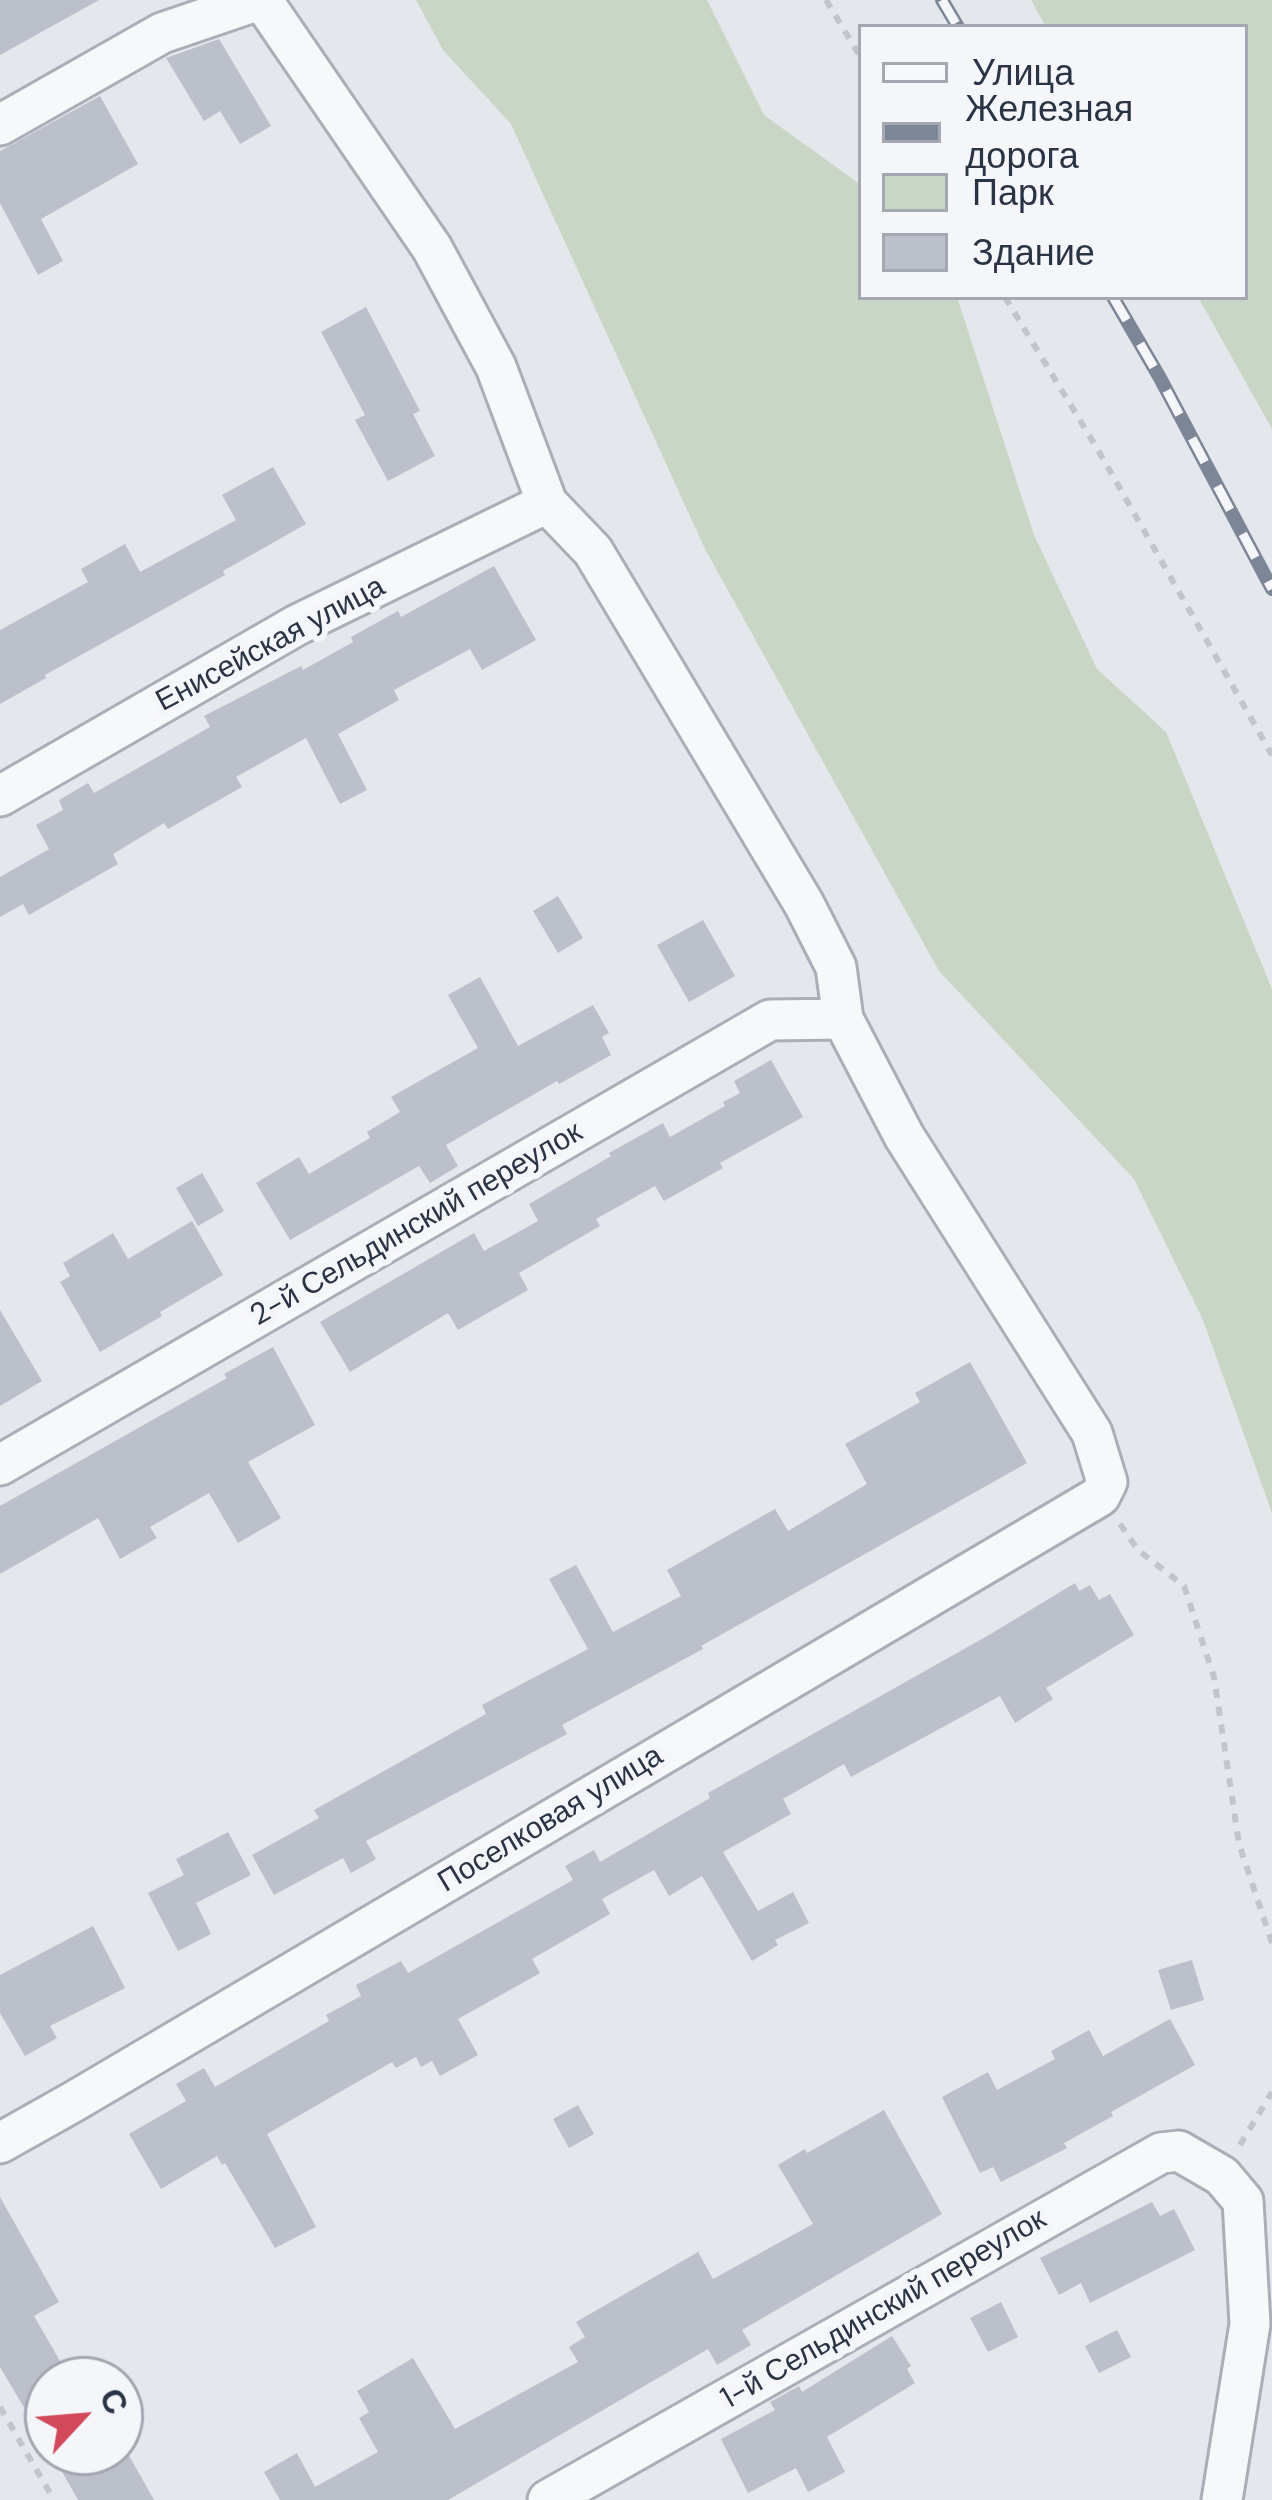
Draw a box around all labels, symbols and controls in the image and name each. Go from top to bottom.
legend [858,24,1248,300]
text: Улица [972,49,1074,96]
text: Железная дорога [965,85,1133,179]
text: Парк [972,169,1054,216]
text: Здание [972,229,1095,276]
street label: Енисейская улица [150,569,392,721]
street label: 2-й Сельдинский переулок [245,1115,589,1335]
street label: Поселковая улица [432,1739,670,1901]
street label: 1-й Сельдинский переулок [715,2202,1053,2418]
north arrow [24,2356,144,2476]
text: С [90,2381,139,2421]

